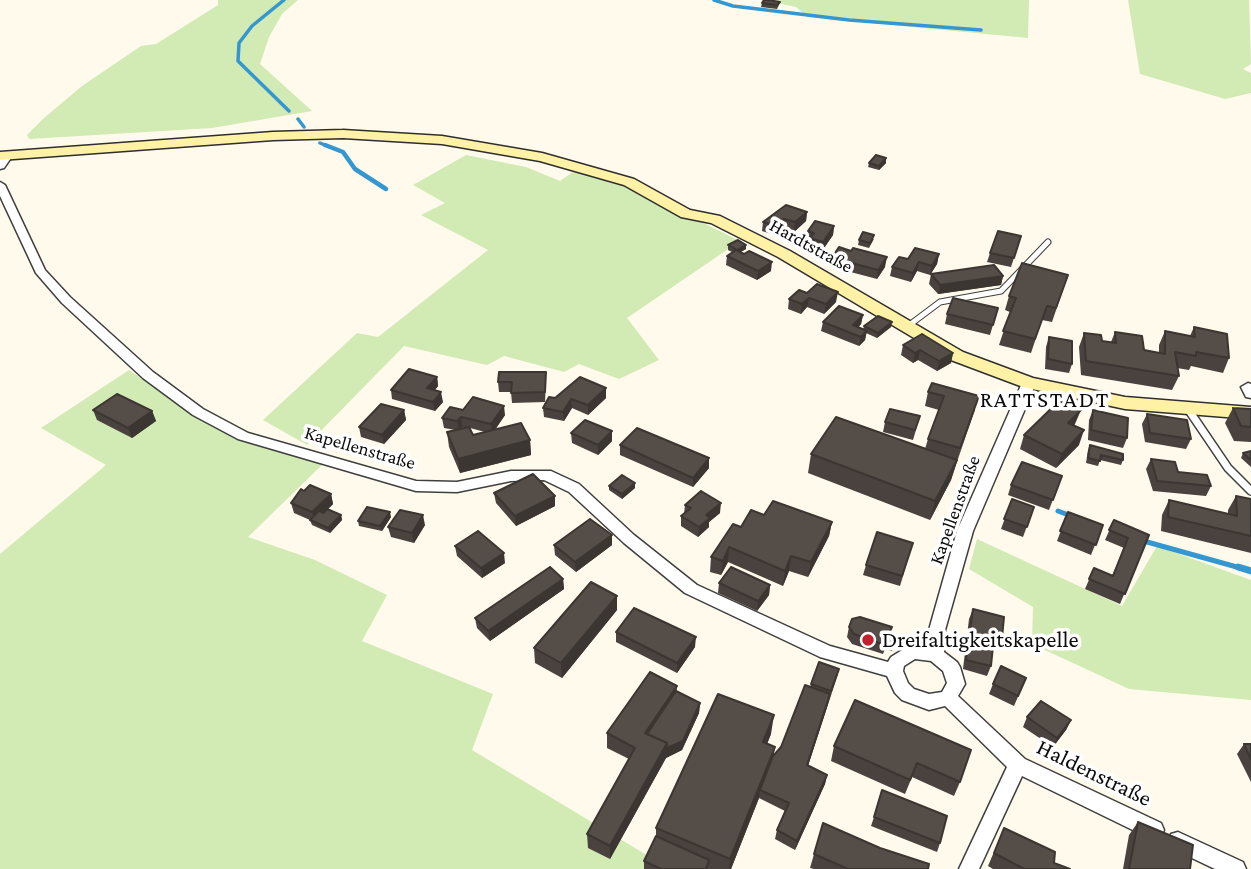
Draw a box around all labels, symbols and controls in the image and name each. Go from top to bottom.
street label: Hardtstraße [765,214,857,278]
district label: RATTSTADT [981,386,1109,414]
street label: Kapellenstraße [302,421,418,475]
street label: Kapellenstraße [925,452,985,568]
place label: Dreifaltigkeitskapelle [882,626,1079,654]
marker: Dreifaltigkeitskapelle [860,632,876,648]
street label: Haldenstraße [1032,733,1156,813]

